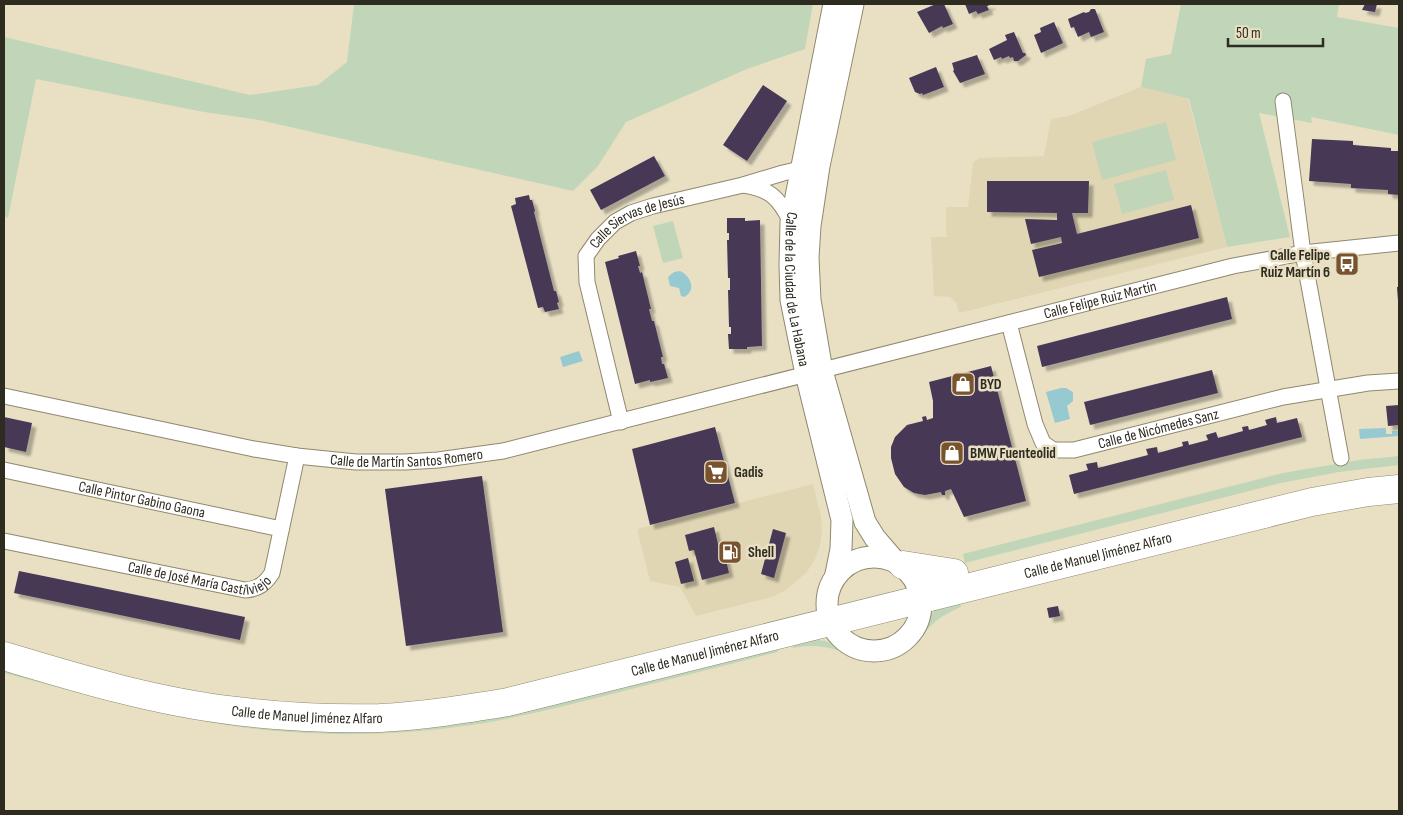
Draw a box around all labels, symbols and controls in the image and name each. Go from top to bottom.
scale bar [1228,15,1323,47]
text: 50 m [1236,24,1261,43]
street label: Calle Siervas de Jesús [585,190,686,252]
street label: Calle de la Ciudad de La Habana [780,210,814,368]
place label: Calle Felipe Ruiz Martín 6 [1260,246,1330,282]
bus stop icon: Calle Felipe Ruiz Martín 6 [1334,251,1360,277]
street label: Calle Felipe Ruiz Martín [1042,276,1158,323]
shop icon: BYD [950,371,976,397]
place label: BYD [980,375,1002,394]
street label: Calle de Nicómedes Sanz [1096,404,1221,453]
shop icon: BMW Fuenteolid [939,440,965,466]
street label: Calle de Martín Santos Romero [329,444,484,472]
place label: BMW Fuenteolid [970,444,1056,463]
supermarket icon: Gadis [703,459,729,485]
place label: Gadis [734,463,764,482]
street label: Calle Pintor Gabino Gaona [77,477,207,522]
street label: Calle de Manuel Jiménez Alfaro [1022,528,1174,583]
fuel station icon: Shell [717,539,743,565]
place label: Shell [748,543,774,562]
street label: Calle de José María Castilviejo [126,557,276,600]
street label: Calle de Manuel Jiménez Alfaro [629,626,781,681]
street label: Calle de Manuel Jiménez Alfaro [230,701,383,728]

